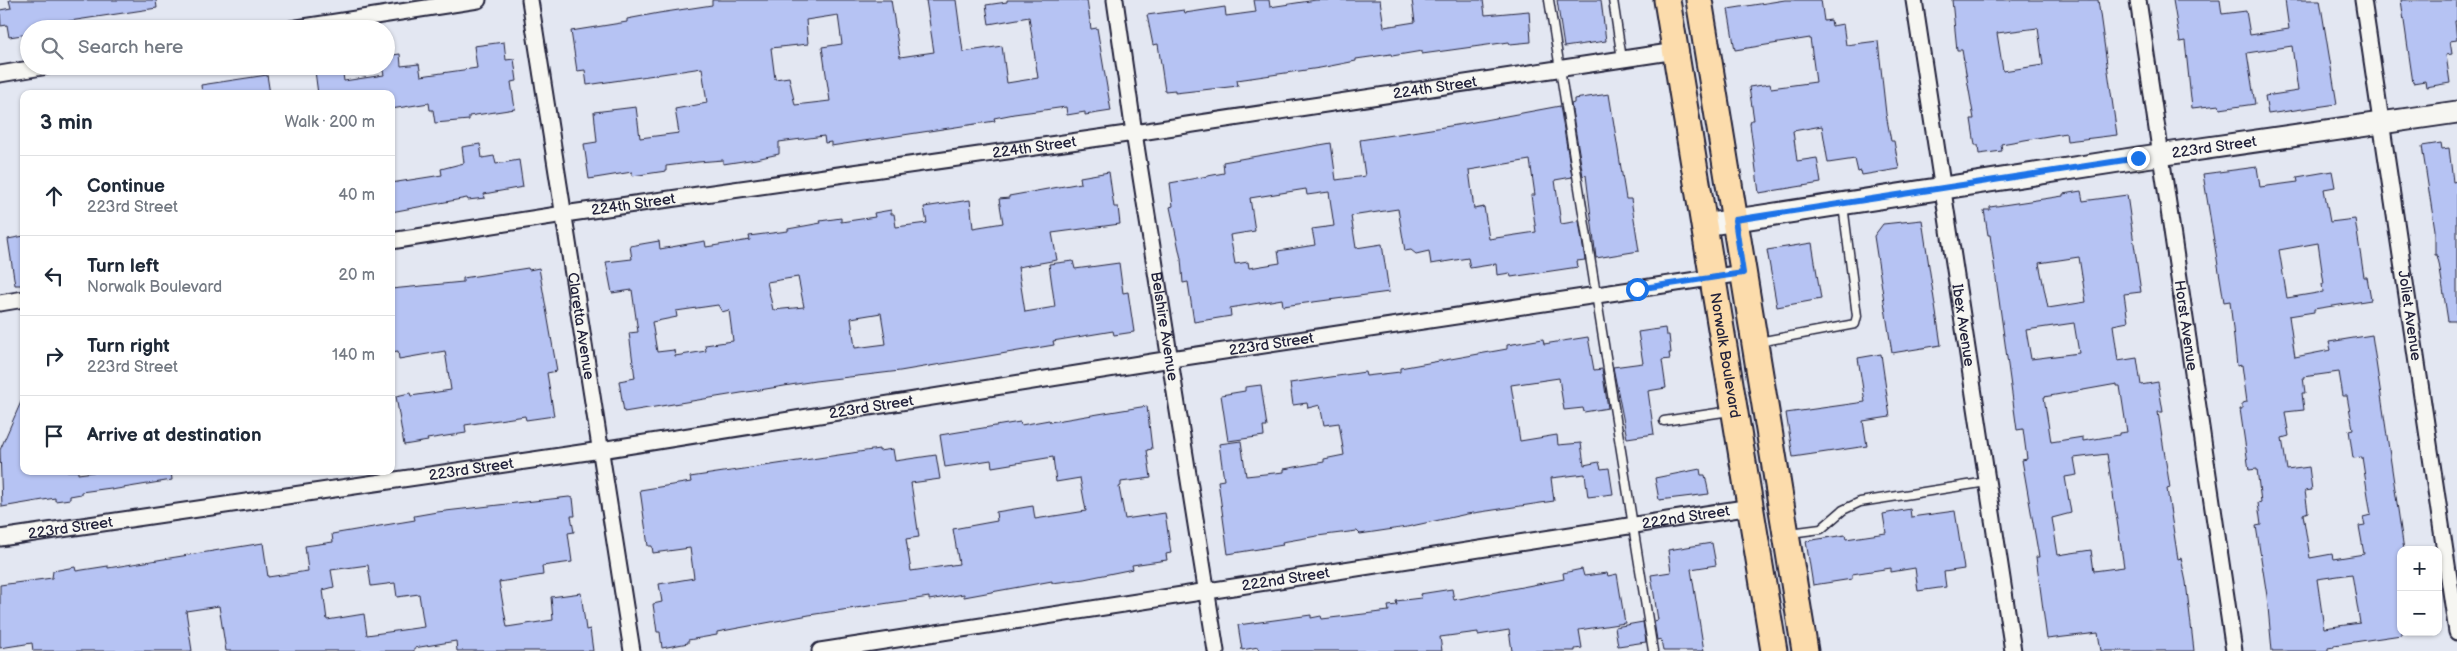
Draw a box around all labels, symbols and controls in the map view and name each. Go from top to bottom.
search box [20,20,395,75]
icon: search [38,34,66,62]
text: Search here [78,36,183,59]
street label: 224th Street [1392,72,1478,104]
text: 3 min [40,110,93,135]
text: Walk · 200 m [285,113,375,132]
street label: 224th Street [991,132,1078,163]
street label: 223rd Street [2171,132,2258,163]
route end [2127,147,2150,170]
text: Continue [87,175,165,198]
icon: ahead [40,182,68,210]
text: 40 m [338,186,375,205]
street label: 224th Street [590,189,677,220]
text: 223rd Street [87,198,178,217]
text: Turn left [87,255,159,278]
icon: left [40,262,68,290]
text: 20 m [339,266,375,285]
street label: Joliet Avenue [2393,269,2426,362]
street label: Belshire Avenue [1146,270,1182,382]
street label: Claretta Avenue [563,271,598,381]
text: Norwalk Boulevard [87,278,222,297]
route start [1626,278,1649,301]
street label: Horst Avenue [2169,279,2202,372]
street label: Ibex Avenue [1947,283,1979,368]
street label: Norwalk Boulevard [1705,291,1745,419]
street label: 223rd Street [1228,329,1315,360]
text: Turn right [87,335,170,358]
icon: right [40,342,68,370]
text: 140 m [332,346,375,365]
text: 223rd Street [87,358,178,377]
street label: 223rd Street [828,391,915,423]
icon: arrive [40,422,68,450]
text: Arrive at destination [87,424,262,447]
street label: 223rd Street [427,454,515,485]
street label: 222nd Street [1641,501,1731,534]
street label: 223rd Street [27,513,114,544]
map controls [2397,546,2442,636]
button: + [2397,546,2442,591]
street label: 222nd Street [1240,563,1331,596]
button: − [2397,591,2442,636]

